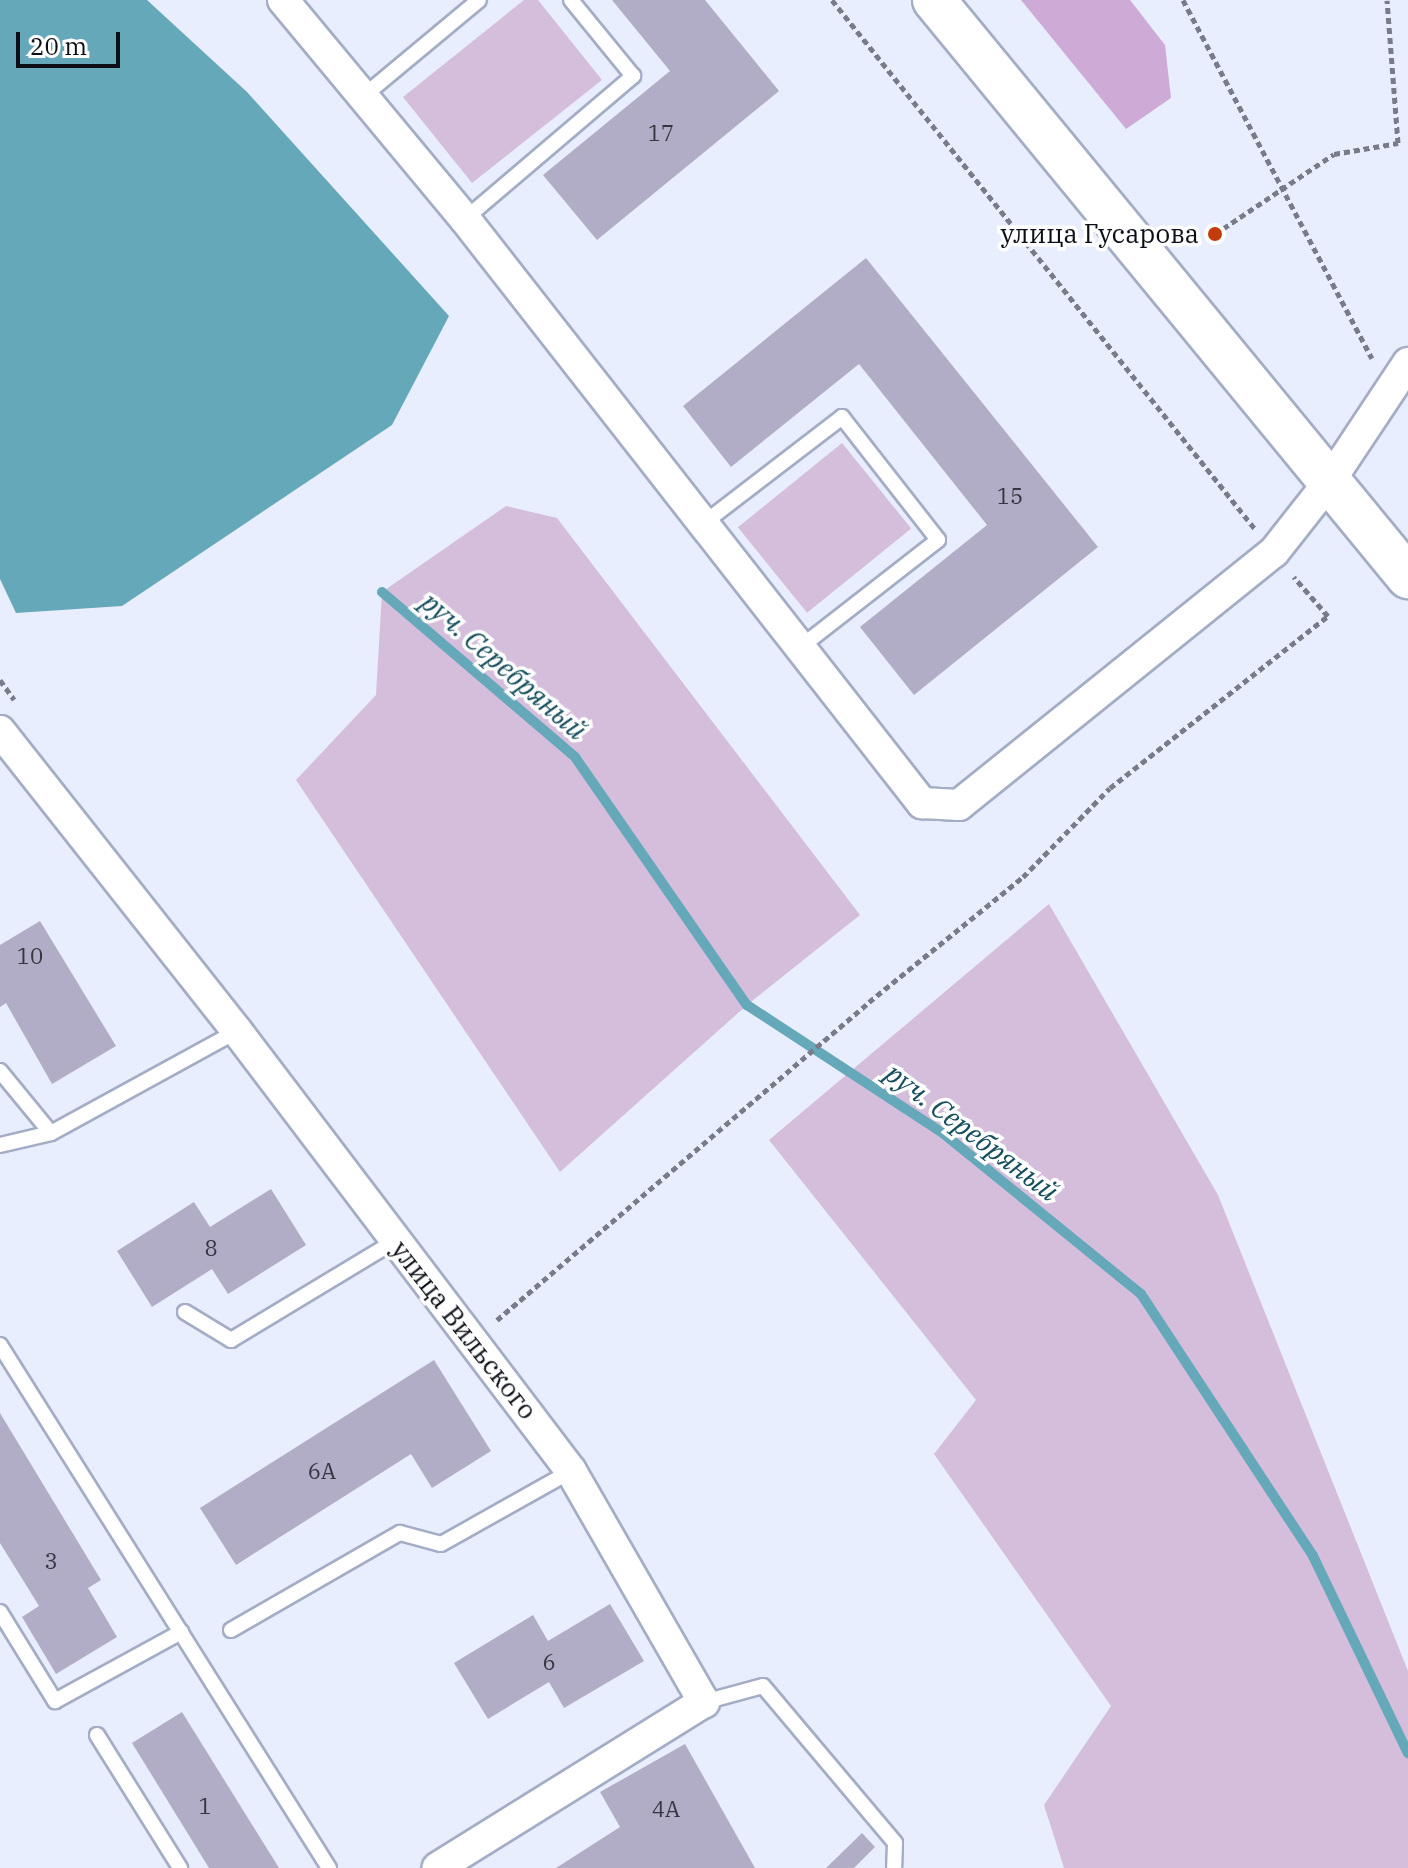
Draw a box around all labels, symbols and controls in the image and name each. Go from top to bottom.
scale bar [20,16,124,66]
text: 20 m [30,30,87,62]
house number: 17 [648,120,674,146]
place label: улица Гусарова [1001,218,1199,250]
marker: улица Гусарова [1206,225,1224,243]
house number: 15 [997,483,1023,509]
water label: руч. Серебряный [414,585,594,747]
house number: 10 [17,943,43,969]
water label: руч. Серебряный [879,1056,1065,1208]
house number: 8 [204,1235,218,1261]
street label: улица Вильского [385,1235,543,1425]
house number: 6А [308,1458,336,1484]
house number: 3 [44,1548,58,1574]
house number: 6 [542,1649,556,1675]
house number: 1 [198,1793,212,1819]
house number: 4А [652,1796,680,1822]

